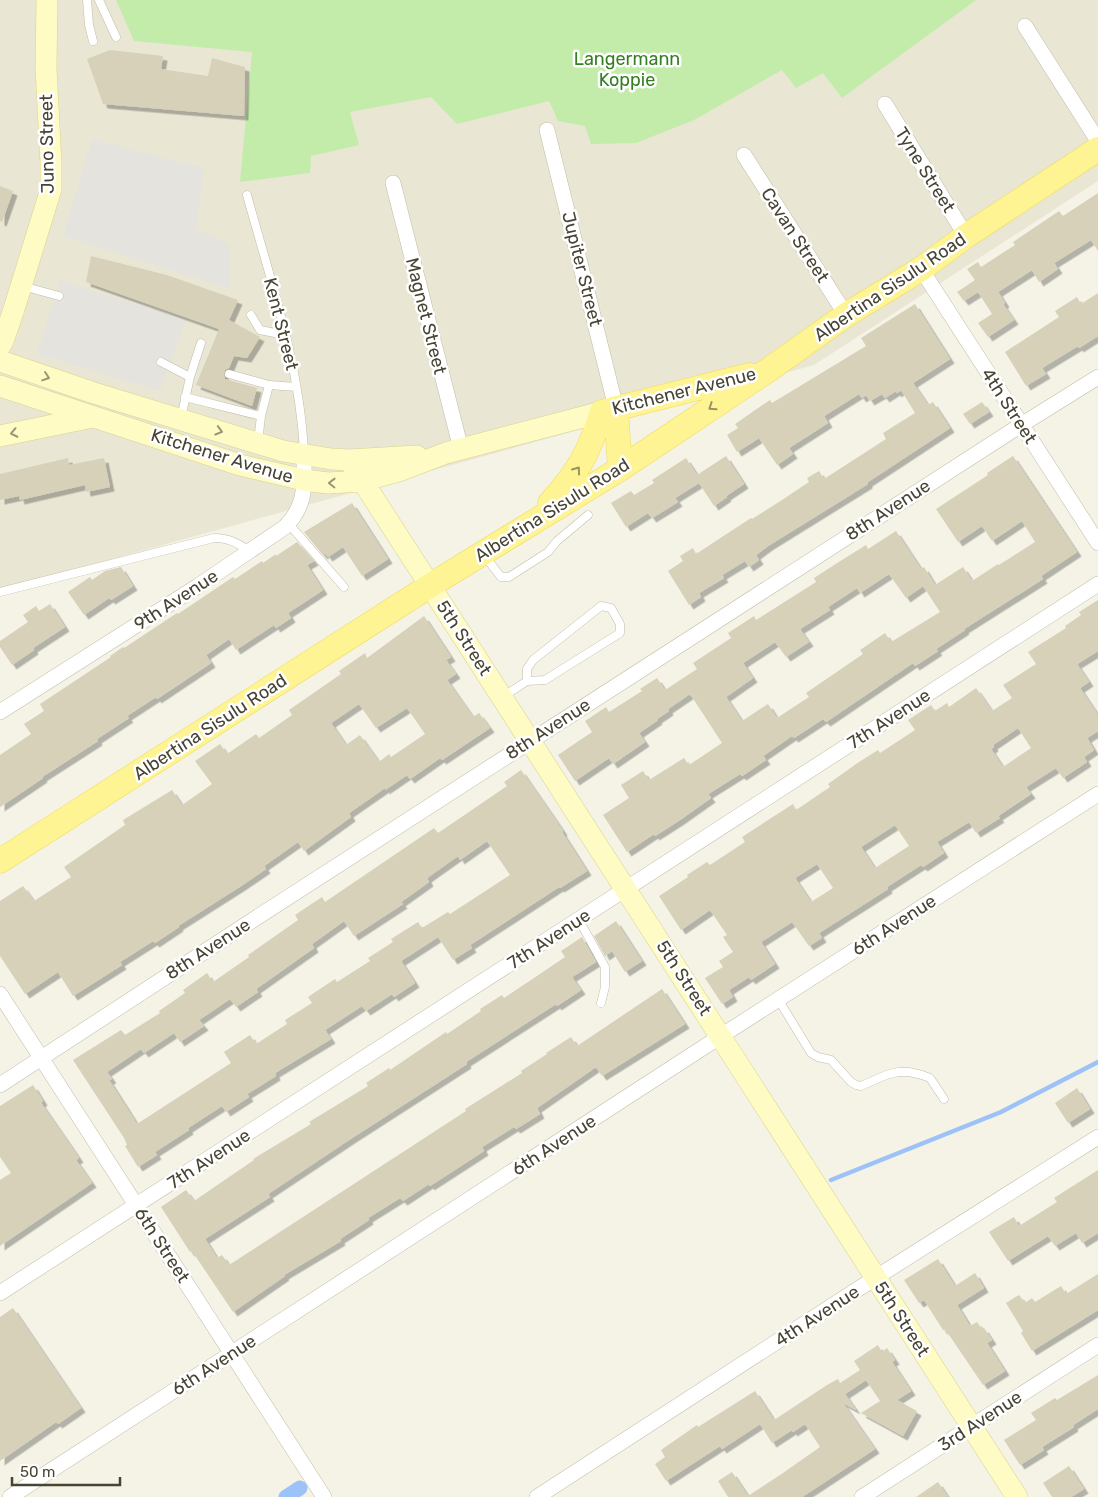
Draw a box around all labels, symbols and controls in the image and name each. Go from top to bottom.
park label: Langermann Koppie [574,48,680,91]
street label: Juno Street [35,94,59,194]
street label: Tyne Street [890,123,960,217]
street label: Cavan Street [756,183,834,287]
street label: Jupiter Street [557,209,607,329]
street label: Albertina Sisulu Road [810,228,970,346]
street label: Magnet Street [401,255,451,377]
street label: Kent Street [259,275,303,373]
street label: Kitchener Avenue [610,362,758,420]
street label: 4th Street [976,364,1042,448]
one-way arrow [42,371,50,381]
one-way arrow [708,401,717,411]
street label: Kitchener Avenue [148,424,296,488]
one-way arrow [215,425,223,435]
one-way arrow [9,428,18,438]
street label: Albertina Sisulu Road [470,453,634,567]
one-way arrow [571,467,580,476]
street label: 8th Avenue [842,475,934,545]
one-way arrow [328,477,336,488]
street label: 9th Avenue [130,565,222,635]
street label: 5th Street [432,596,496,680]
street label: Albertina Sisulu Road [129,669,291,785]
street label: 7th Avenue [843,684,935,754]
street label: 8th Avenue [502,694,594,764]
street label: 6th Avenue [848,890,940,960]
street label: 7th Avenue [503,904,595,974]
street label: 8th Avenue [162,914,254,984]
street label: 5th Street [652,936,716,1020]
street label: 6th Avenue [508,1110,600,1180]
street label: 7th Avenue [163,1124,255,1194]
street label: 6th Street [130,1203,194,1287]
street label: 5th Street [870,1277,934,1361]
street label: 4th Avenue [771,1281,863,1351]
street label: 6th Avenue [168,1330,260,1400]
street label: 3rd Avenue [934,1386,1026,1456]
scale bar [12,1454,120,1486]
text: 50 m [20,1463,55,1481]

